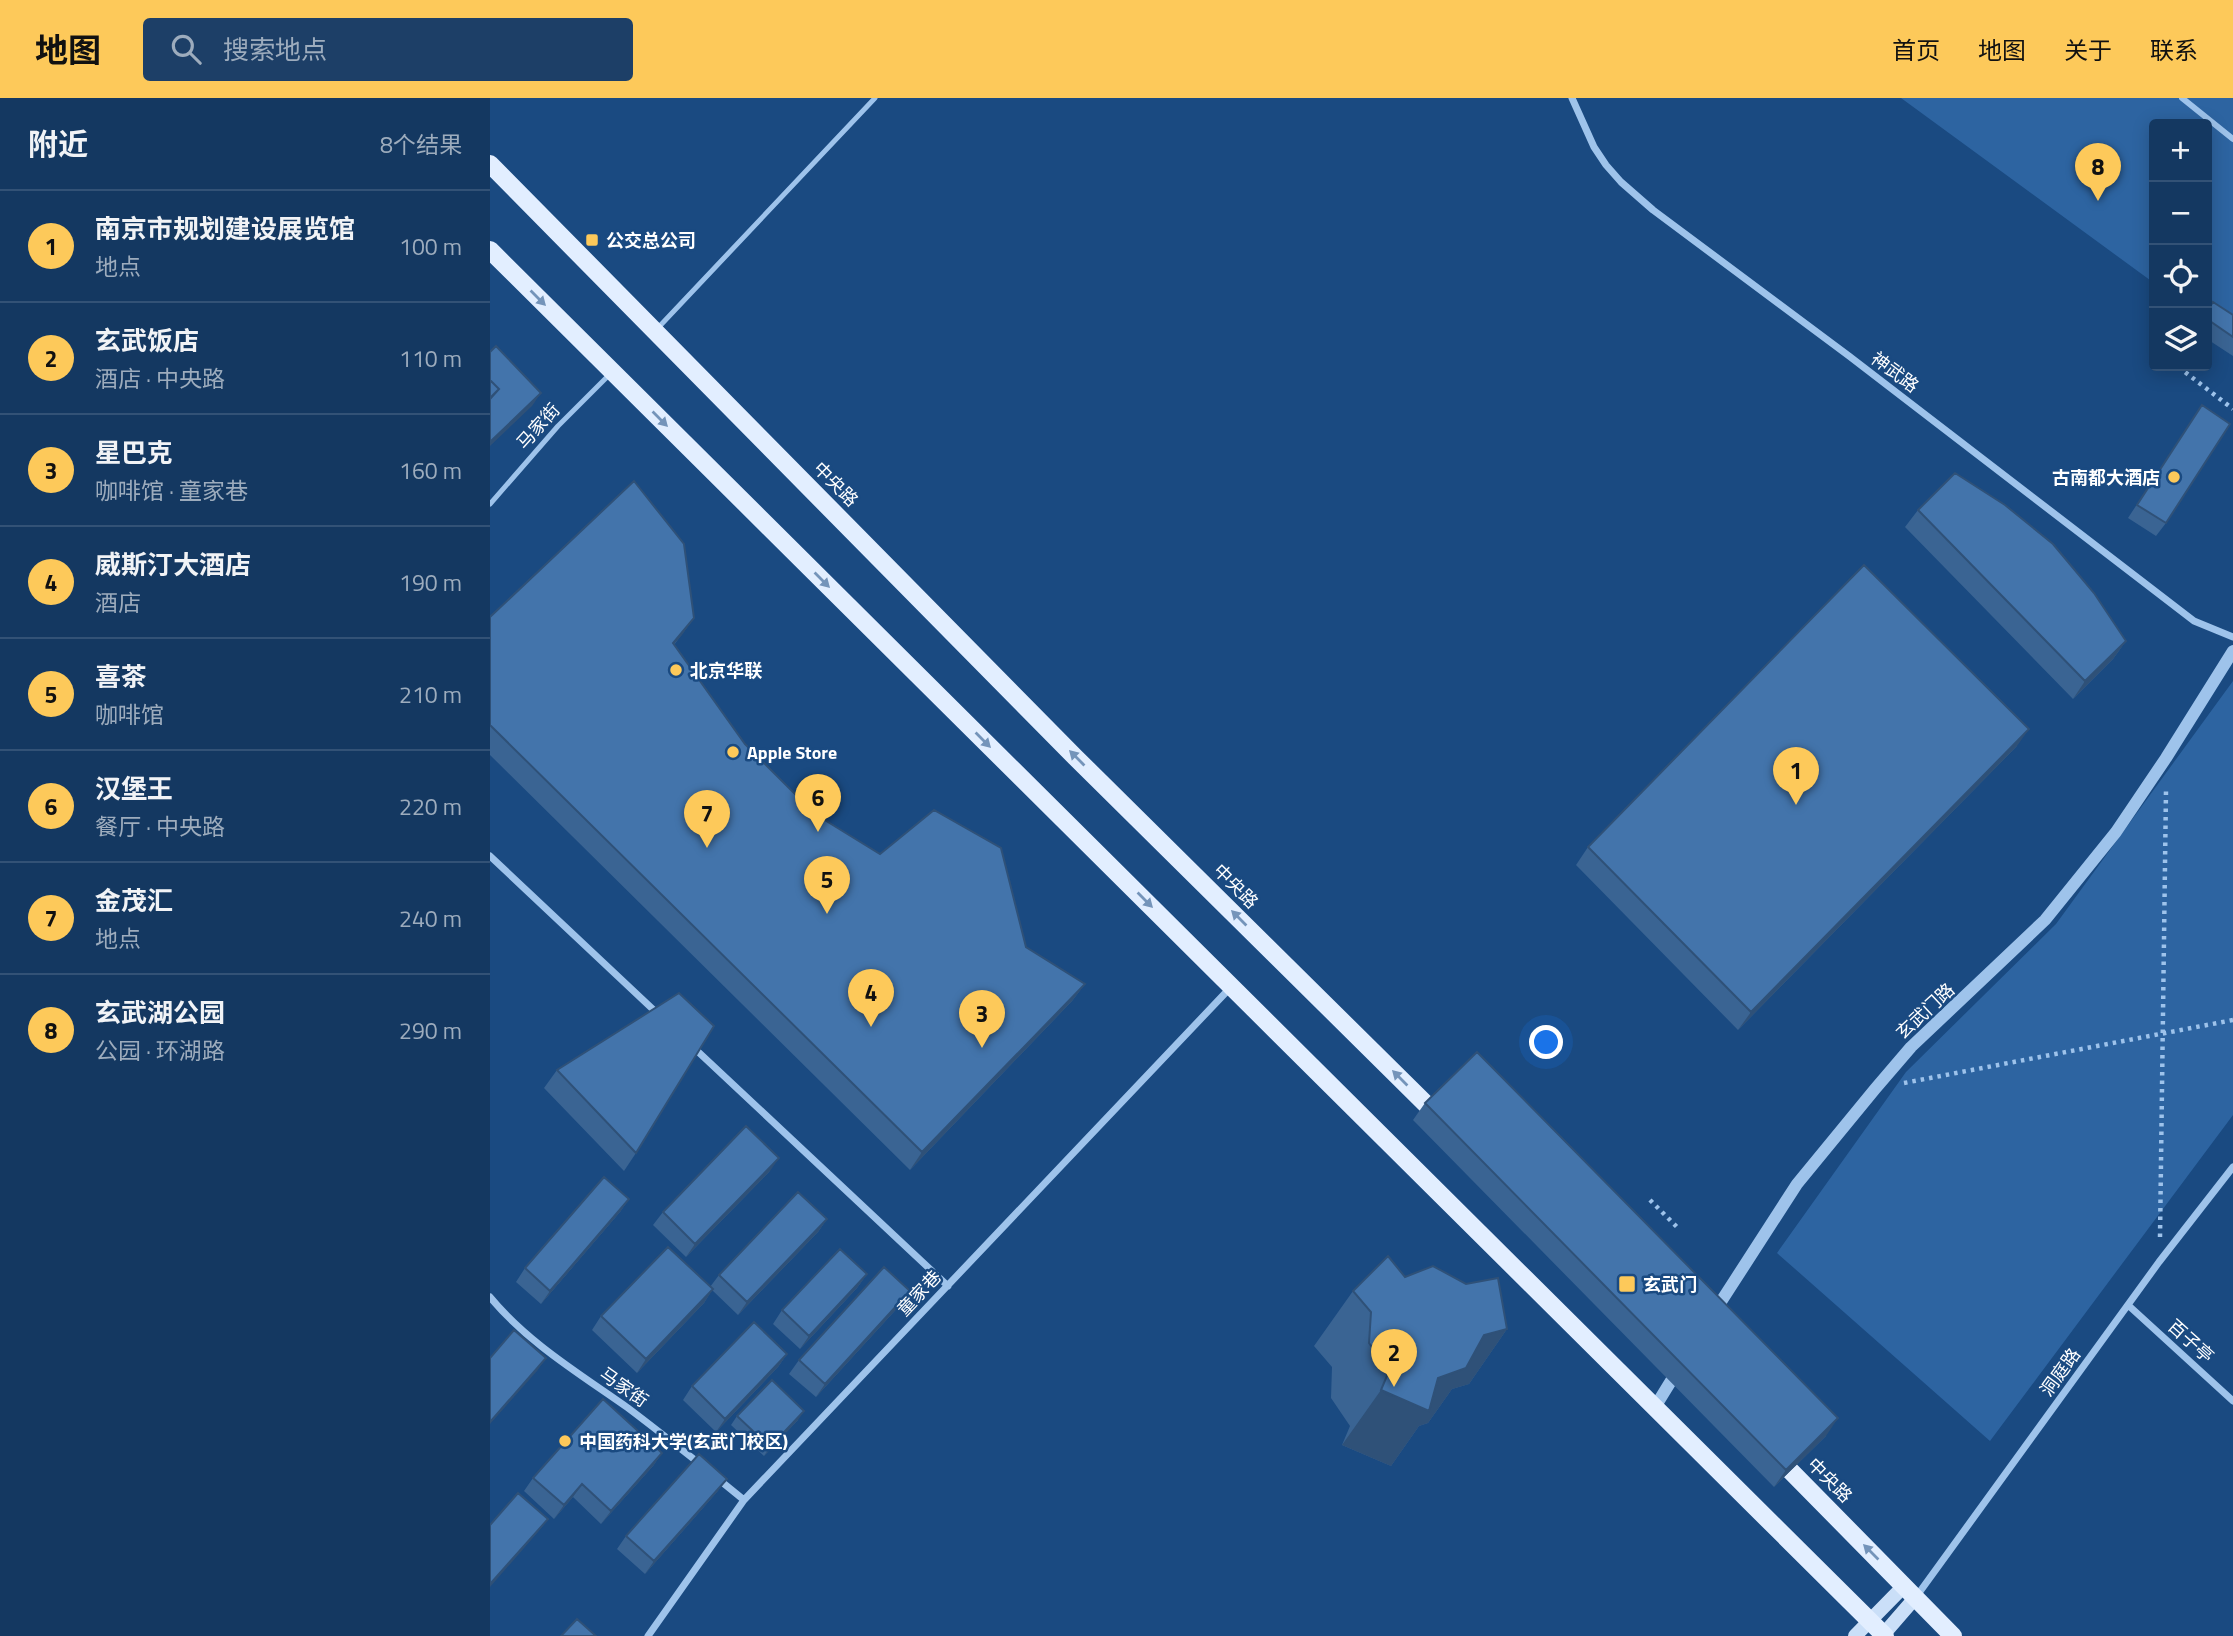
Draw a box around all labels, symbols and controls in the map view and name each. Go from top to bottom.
search box [143,18,633,81]
text: 地图 [35,25,101,75]
icon: search [167,30,205,68]
text: 搜索地点 [223,30,327,69]
text: 首页 [1892,32,1940,68]
text: 地图 [1978,32,2026,68]
text: 关于 [2064,32,2112,68]
text: 联系 [2150,32,2198,68]
map controls [2149,119,2212,371]
button: + [2149,119,2212,182]
text: 附近 [28,121,88,167]
text: 8个结果 [380,127,462,162]
pin: 8 [2075,143,2121,201]
button: − [2149,182,2212,245]
text: 南京市规划建设展览馆 [95,209,355,248]
place label: 公交总公司 [606,227,696,254]
text: 1 [45,229,57,264]
text: 100 m [399,229,462,264]
marker: 公交总公司 [584,232,600,248]
button: locate [2149,245,2212,308]
text: 地点 [95,249,141,284]
one-way arrow [530,289,546,306]
button: layers [2149,308,2212,371]
text: 玄武饭店 [95,321,199,360]
text: 2 [45,341,57,376]
text: 110 m [399,341,462,376]
street label: 神武路 [1865,345,1925,399]
text: 酒店 · 中央路 [95,361,225,396]
street label: 马家街 [510,397,566,455]
one-way arrow [652,411,669,428]
text: 星巴克 [95,433,173,472]
text: 3 [45,453,57,488]
text: 160 m [399,453,462,488]
street label: 中央路 [807,455,865,513]
place label: 古南都大酒店 [2052,464,2160,491]
marker: 古南都大酒店 [2166,469,2182,485]
text: 咖啡馆 · 童家巷 [95,473,248,508]
text: 威斯汀大酒店 [95,545,251,584]
text: 4 [45,565,57,600]
text: 190 m [399,565,462,600]
one-way arrow [813,571,830,587]
text: 酒店 [95,585,141,620]
text: 喜茶 [95,657,147,696]
place label: 北京华联 [690,657,763,684]
marker: 北京华联 [668,662,684,678]
text: 5 [45,677,57,712]
text: 210 m [399,677,462,712]
text: 咖啡馆 [95,697,164,732]
one-way arrow [975,731,992,748]
place label: Apple Store [747,739,837,766]
marker: Apple Store [725,744,741,760]
pin: 1 [1773,747,1819,805]
one-way arrow [1068,750,1085,767]
text: 汉堡王 [95,769,173,808]
pin: 6 [795,774,841,832]
text: 6 [45,789,57,824]
text: 220 m [399,789,462,824]
pin: 7 [684,790,730,848]
text: 餐厅 · 中央路 [95,809,225,844]
pin: 5 [804,856,850,914]
street label: 中央路 [1207,857,1265,915]
text: 金茂汇 [95,881,173,920]
one-way arrow [1136,891,1152,908]
text: 7 [45,901,57,936]
text: 240 m [399,901,462,936]
one-way arrow [1230,909,1247,926]
text: 地点 [95,921,141,956]
pin: 4 [848,969,894,1027]
street label: 玄武门路 [1889,977,1961,1045]
pin: 3 [959,990,1005,1048]
text: 玄武湖公园 [95,993,225,1032]
text: 8 [45,1013,57,1048]
text: 290 m [399,1013,462,1048]
your location [1529,1025,1563,1059]
text: 公园 · 环湖路 [95,1033,225,1068]
one-way arrow [1392,1071,1409,1087]
street label: 童家巷 [891,1264,947,1322]
place label: 玄武门 [1643,1271,1697,1298]
marker: 玄武门 [1617,1274,1637,1294]
street label: 百子亭 [2162,1313,2220,1369]
pin: 2 [1371,1329,1417,1387]
street label: 洞庭路 [2033,1342,2087,1402]
street label: 马家街 [594,1360,654,1414]
place label: 中国药科大学(玄武门校区) [579,1428,788,1455]
marker: 中国药科大学(玄武门校区) [557,1433,573,1449]
street label: 中央路 [1801,1451,1859,1509]
one-way arrow [1863,1544,1880,1561]

